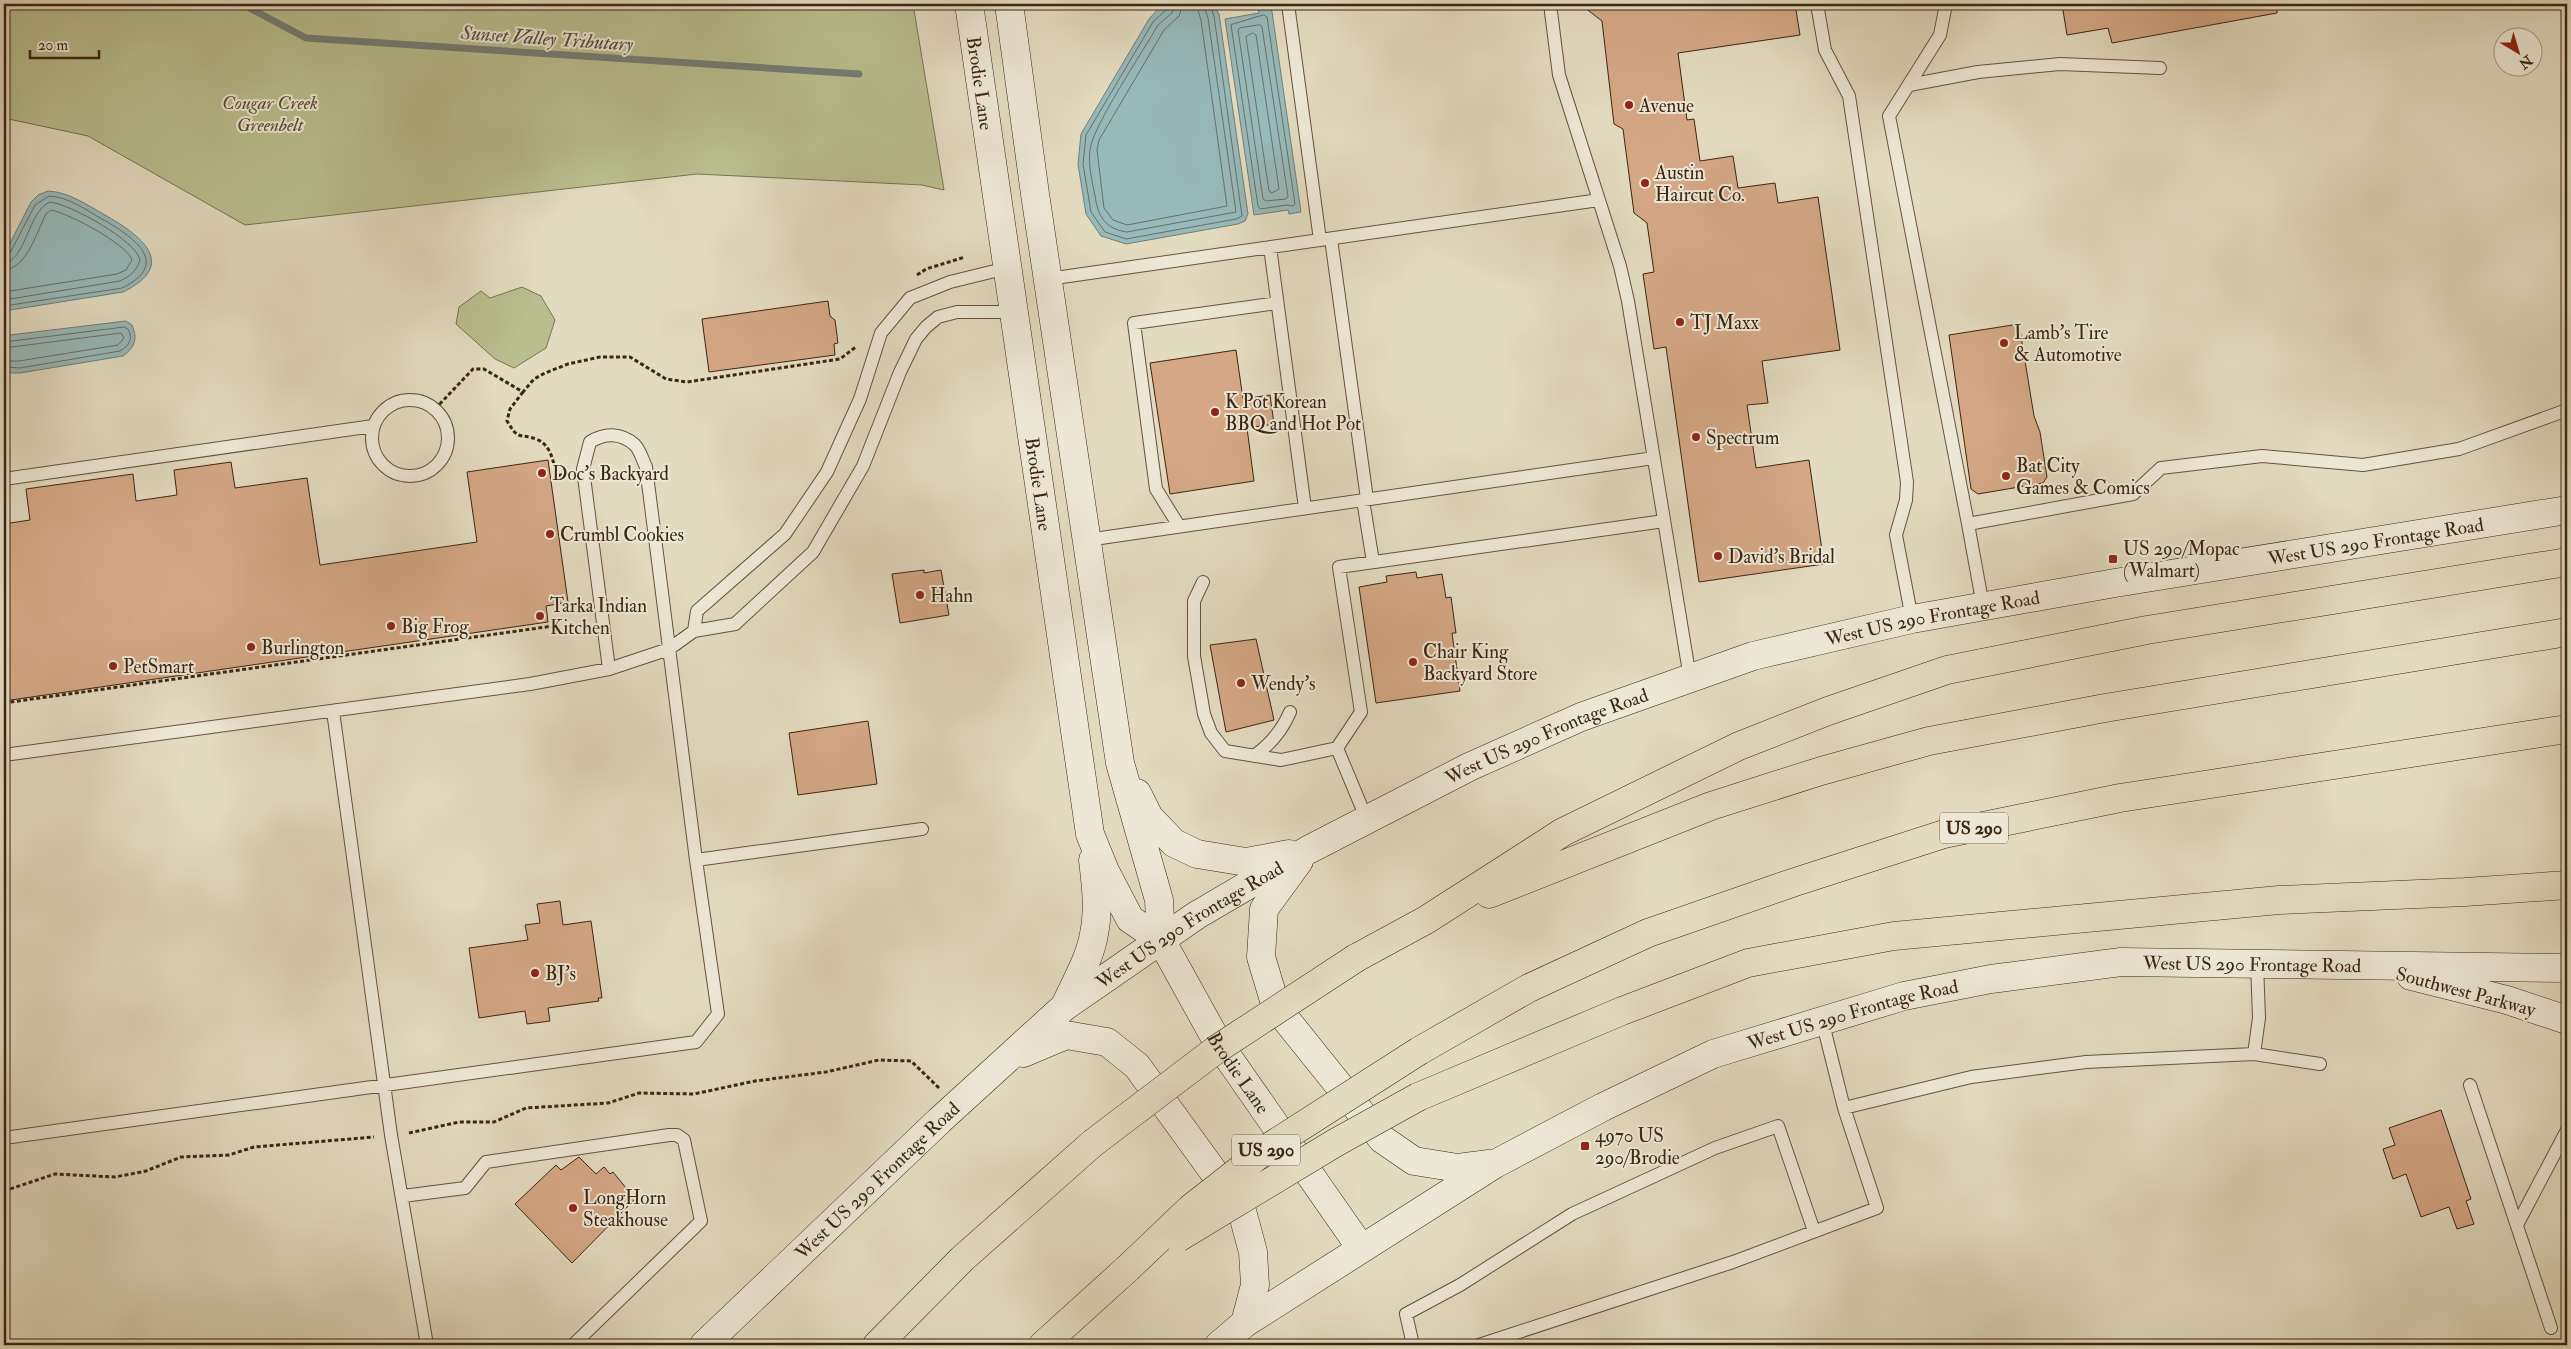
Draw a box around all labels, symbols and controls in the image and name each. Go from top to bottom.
water label: Sunset Valley Tributary [459,20,634,57]
scale bar [30,28,99,60]
north arrow [2494,28,2544,78]
street label: Brodie Lane [961,35,998,132]
text: 20 m [38,36,68,55]
text: N [2515,51,2537,73]
park label: Cougar Creek Greenbelt [222,91,318,137]
place label: Avenue [1638,94,1694,118]
marker: Avenue [1623,99,1635,111]
place label: Austin Haircut Co. [1654,161,1745,207]
marker: Austin Haircut Co. [1639,177,1651,189]
place label: TJ Maxx [1690,311,1759,335]
marker: TJ Maxx [1674,316,1686,328]
place label: Lamb's Tire & Automotive [2014,321,2122,367]
marker: Lamb's Tire & Automotive [1998,337,2010,349]
place label: K Pot Korean BBQ and Hot Pot [1225,390,1361,436]
marker: K Pot Korean BBQ and Hot Pot [1209,406,1221,418]
place label: Spectrum [1706,426,1780,451]
marker: Spectrum [1690,431,1702,443]
street label: Brodie Lane [1019,436,1057,532]
place label: Bat City Games & Comics [2016,454,2150,500]
place label: Doc's Backyard [552,462,669,486]
marker: Doc's Backyard [536,467,548,479]
marker: Bat City Games & Comics [2000,470,2012,482]
street label: West US 290 Frontage Road [2265,513,2486,571]
place label: Crumbl Cookies [560,523,684,547]
marker: Crumbl Cookies [544,528,556,540]
place label: US 290/Mopac (Walmart) [2123,537,2240,583]
place label: David's Bridal [1728,545,1835,569]
marker: David's Bridal [1712,550,1724,562]
marker: US 290/Mopac (Walmart) [2107,553,2119,565]
place label: Hahn [930,584,973,608]
street label: West US 290 Frontage Road [1822,585,2042,652]
marker: Hahn [914,589,926,601]
place label: Tarka Indian Kitchen [550,594,647,640]
marker: Tarka Indian Kitchen [534,610,546,622]
place label: Big Frog [401,615,469,639]
marker: Big Frog [385,620,397,632]
place label: Burlington [261,636,345,660]
place label: Chair King Backyard Store [1423,640,1537,686]
marker: Burlington [245,641,257,653]
place label: PetSmart [123,655,194,679]
marker: Chair King Backyard Store [1407,656,1419,668]
marker: PetSmart [107,660,119,672]
place label: Wendy's [1250,672,1316,696]
marker: Wendy's [1235,677,1247,689]
street label: West US 290 Frontage Road [1440,683,1652,791]
road number: US 290 [1940,812,2008,844]
street label: West US 290 Frontage Road [1091,856,1288,995]
street label: West US 290 Frontage Road [2142,951,2362,978]
place label: BJ's [545,962,576,986]
street label: Southwest Parkway [2393,962,2539,1022]
marker: BJ's [529,967,541,979]
street label: West US 290 Frontage Road [1744,975,1961,1056]
street label: Brodie Lane [1201,1028,1275,1119]
street label: West US 290 Frontage Road [790,1097,966,1265]
place label: 4970 US 290/Brodie [1595,1124,1680,1170]
road number: US 290 [1232,1134,1300,1166]
marker: 4970 US 290/Brodie [1579,1140,1591,1152]
place label: LongHorn Steakhouse [583,1186,668,1232]
marker: LongHorn Steakhouse [567,1202,579,1214]

